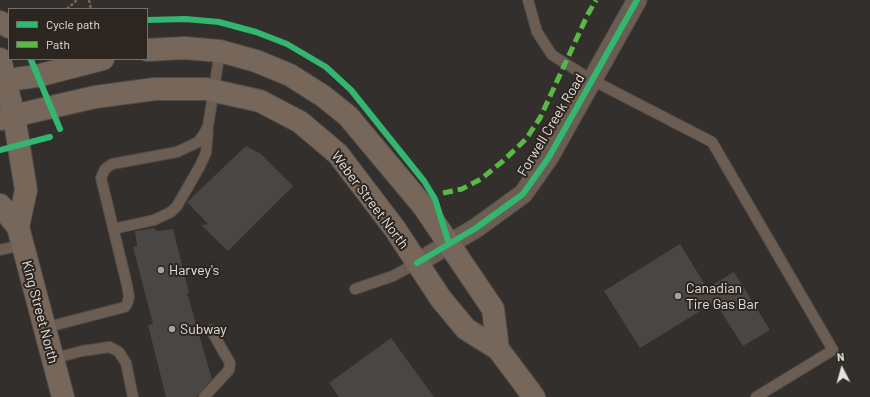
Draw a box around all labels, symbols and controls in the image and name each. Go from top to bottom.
legend [8,8,148,60]
text: Cycle path [46,17,100,31]
text: Path [46,37,70,51]
street label: Forwell Creek Road [514,71,588,179]
street label: Weber Street North [328,148,412,252]
street label: King Street North [18,259,62,365]
place label: Harvey's [169,262,219,278]
marker: Harvey's [156,265,166,275]
place label: Canadian Tire Gas Bar [686,280,759,312]
marker: Canadian Tire Gas Bar [673,291,683,301]
place label: Subway [180,321,227,337]
marker: Subway [167,324,177,334]
north arrow [822,349,862,389]
text: N [836,350,845,363]

